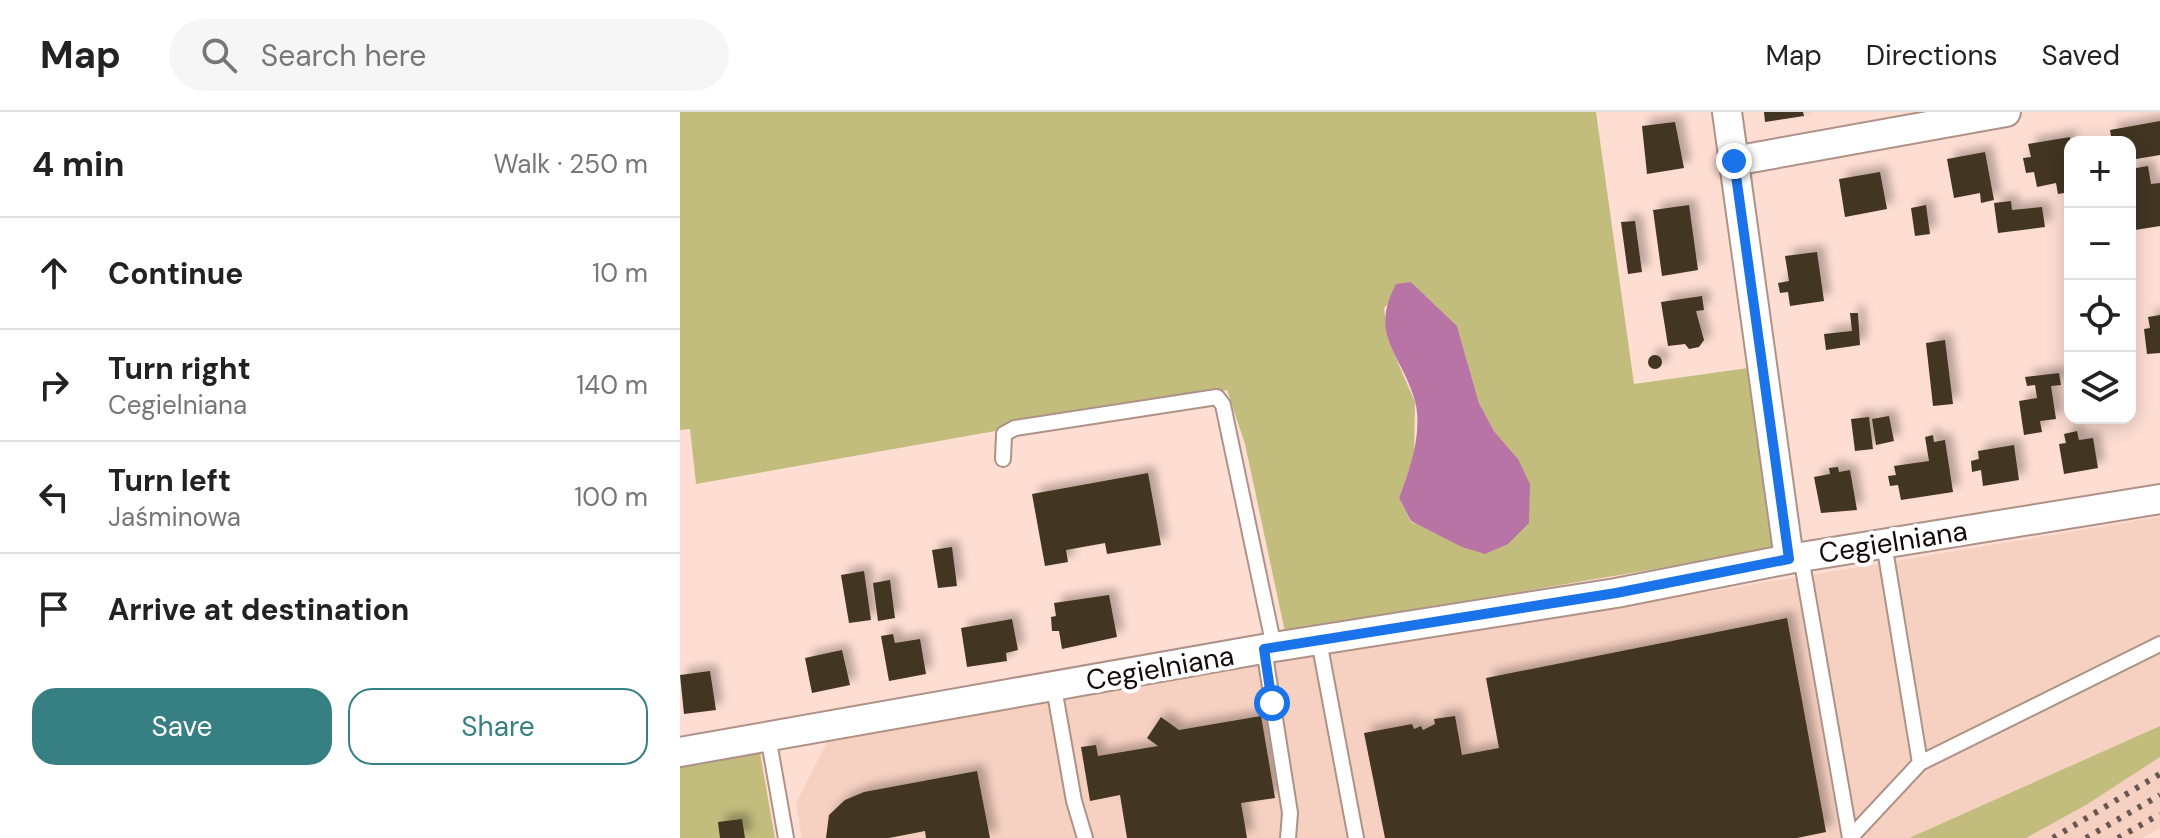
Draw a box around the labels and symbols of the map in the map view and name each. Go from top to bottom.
route end [1716,143,1752,179]
street label: Cegielniana [1816,512,1970,572]
street label: Cegielniana [1083,637,1237,699]
route start [1254,685,1290,721]

